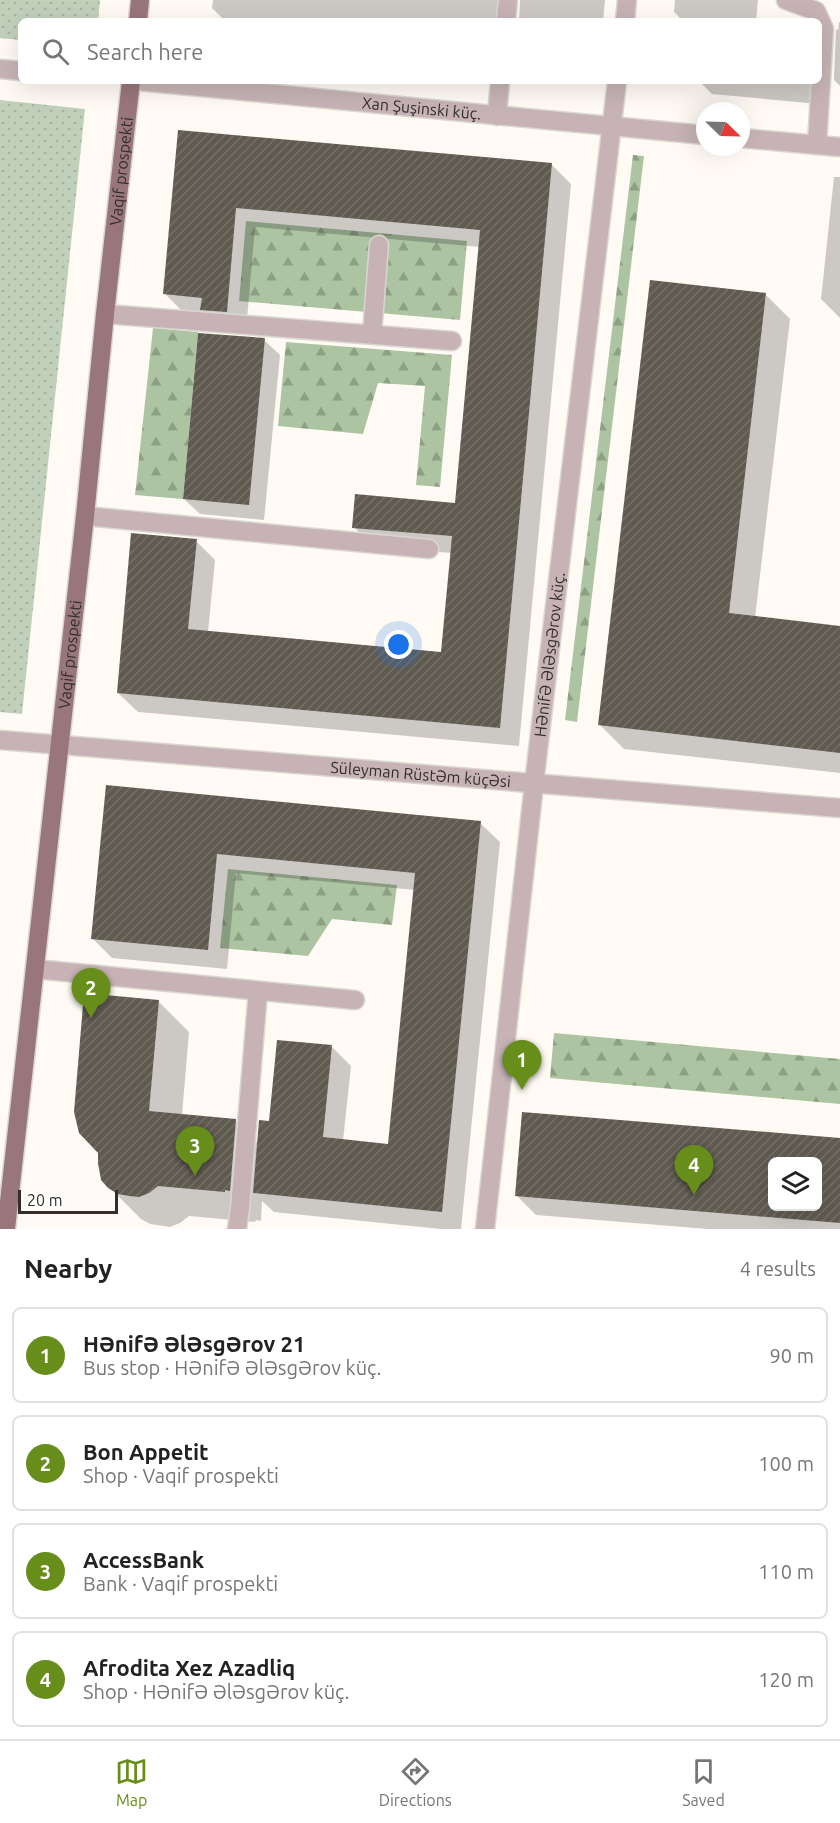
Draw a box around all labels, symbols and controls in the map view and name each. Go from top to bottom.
search box [18,18,822,84]
icon: search [39,35,72,68]
text: Search here [87,39,203,64]
street label: Xan Şuşinski küç. [361,93,482,123]
north arrow [696,102,750,156]
street label: Vaqif prospekti [106,116,136,227]
street label: Hənifə Ələsgərov küç. [531,571,568,738]
street label: Vaqif prospekti [55,599,85,710]
your location [384,630,413,659]
street label: Süleyman Rüstəm küçəsi [330,758,511,790]
pin: 2 [72,968,110,1018]
pin: 1 [502,1040,542,1090]
pin: 3 [176,1126,214,1176]
pin: 4 [674,1146,714,1195]
map controls [768,1157,822,1211]
button: layers [768,1157,822,1211]
scale bar [18,1187,118,1214]
text: 20 m [27,1191,63,1209]
text: Nearby [24,1254,112,1283]
text: 4 results [740,1257,816,1280]
text: Hənifə Ələsgərov 21 [83,1331,305,1356]
text: 1 [40,1344,51,1367]
text: 90 m [770,1344,814,1367]
text: Bus stop · Hənifə Ələsgərov küç. [83,1356,382,1379]
text: Bon Appetit [83,1439,209,1464]
text: 2 [40,1452,51,1475]
text: 100 m [758,1452,814,1475]
text: Shop · Vaqif prospekti [83,1464,279,1487]
text: AccessBank [83,1547,204,1572]
text: 3 [40,1560,51,1583]
text: 110 m [758,1560,814,1583]
text: Bank · Vaqif prospekti [83,1572,278,1595]
text: Afrodita Xez Azadliq [83,1655,295,1680]
text: 4 [40,1668,51,1691]
text: 120 m [758,1668,814,1691]
text: Shop · Hənifə Ələsgərov küç. [83,1680,350,1703]
tab: Map [115,1755,148,1809]
tab: Directions [379,1755,452,1809]
tab: Saved [682,1755,725,1809]

